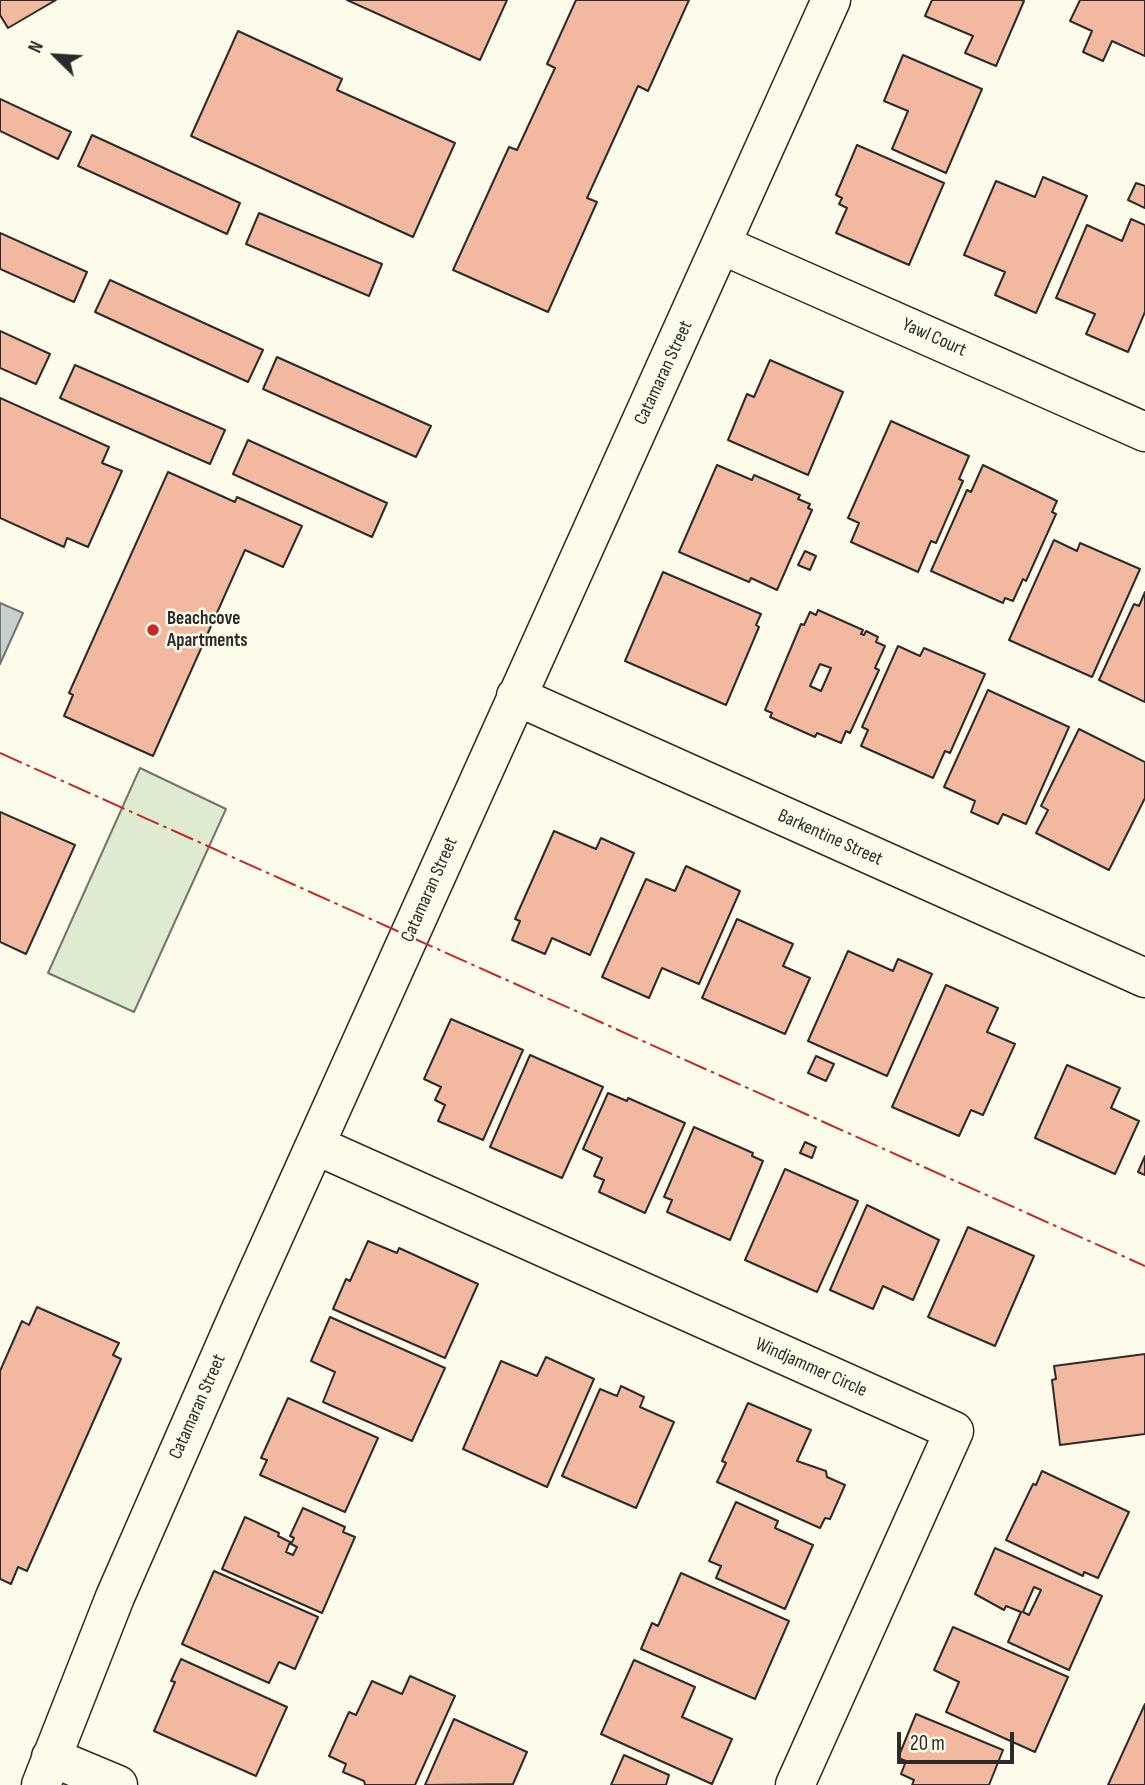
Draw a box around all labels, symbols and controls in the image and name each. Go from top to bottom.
north arrow [21,21,91,91]
text: N [24,38,49,57]
street label: Yawl Court [898,314,970,362]
street label: Catamaran Street [630,317,698,429]
place label: Beachcove Apartments [167,608,248,652]
marker: Beachcove Apartments [145,622,161,638]
street label: Barkentine Street [774,805,886,871]
street label: Catamaran Street [397,834,463,946]
street label: Windjammer Circle [752,1333,870,1403]
street label: Catamaran Street [165,1351,231,1463]
scale bar [900,1718,1017,1762]
text: 20 m [910,1731,945,1756]

